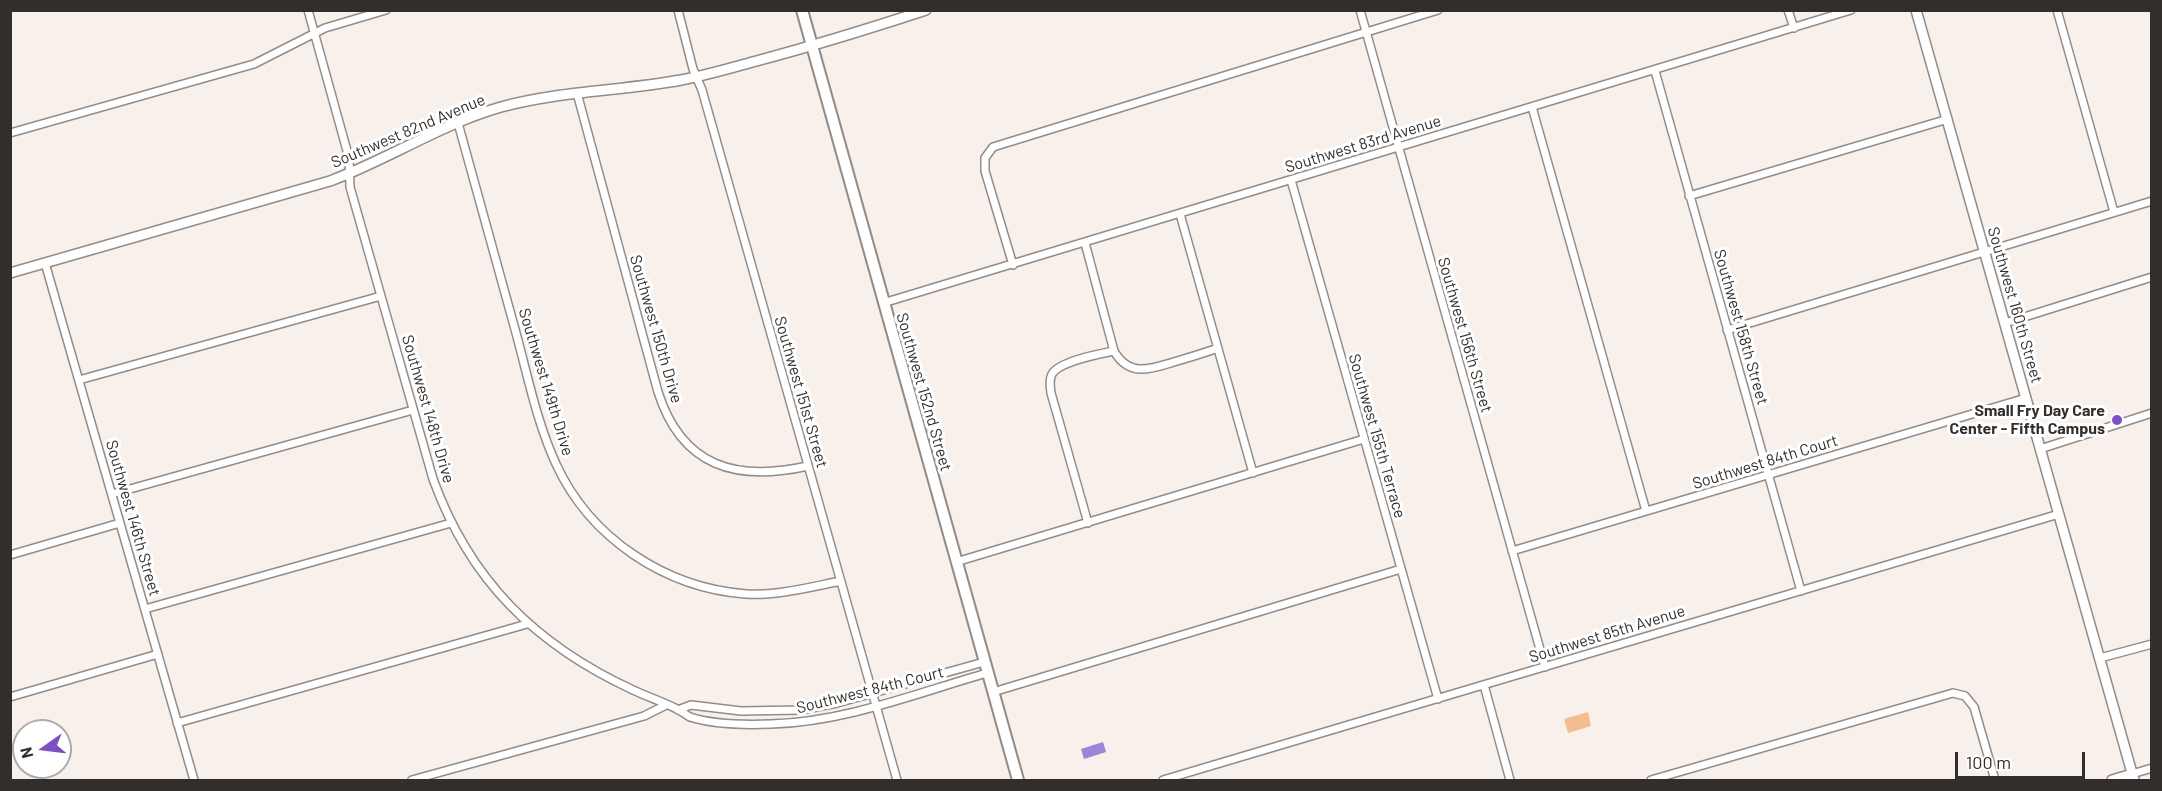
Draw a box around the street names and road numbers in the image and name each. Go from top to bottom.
street label: Southwest 82nd Avenue [328,90,488,172]
street label: Southwest 83rd Avenue [1283,111,1443,177]
street label: Southwest 160th Street [1984,225,2046,385]
street label: Southwest 158th Street [1710,247,1772,407]
street label: Southwest 150th Drive [626,253,686,405]
street label: Southwest 156th Street [1434,255,1496,415]
street label: Southwest 149th Drive [514,306,578,458]
street label: Southwest 152nd Street [892,311,956,473]
street label: Southwest 151st Street [770,314,832,470]
street label: Southwest 148th Drive [398,333,458,485]
street label: Southwest 155th Terrace [1344,352,1410,520]
street label: Southwest 84th Court [1690,431,1840,493]
street label: Southwest 146th Street [102,438,164,598]
street label: Southwest 85th Avenue [1527,601,1687,667]
street label: Southwest 84th Court [794,662,946,718]

